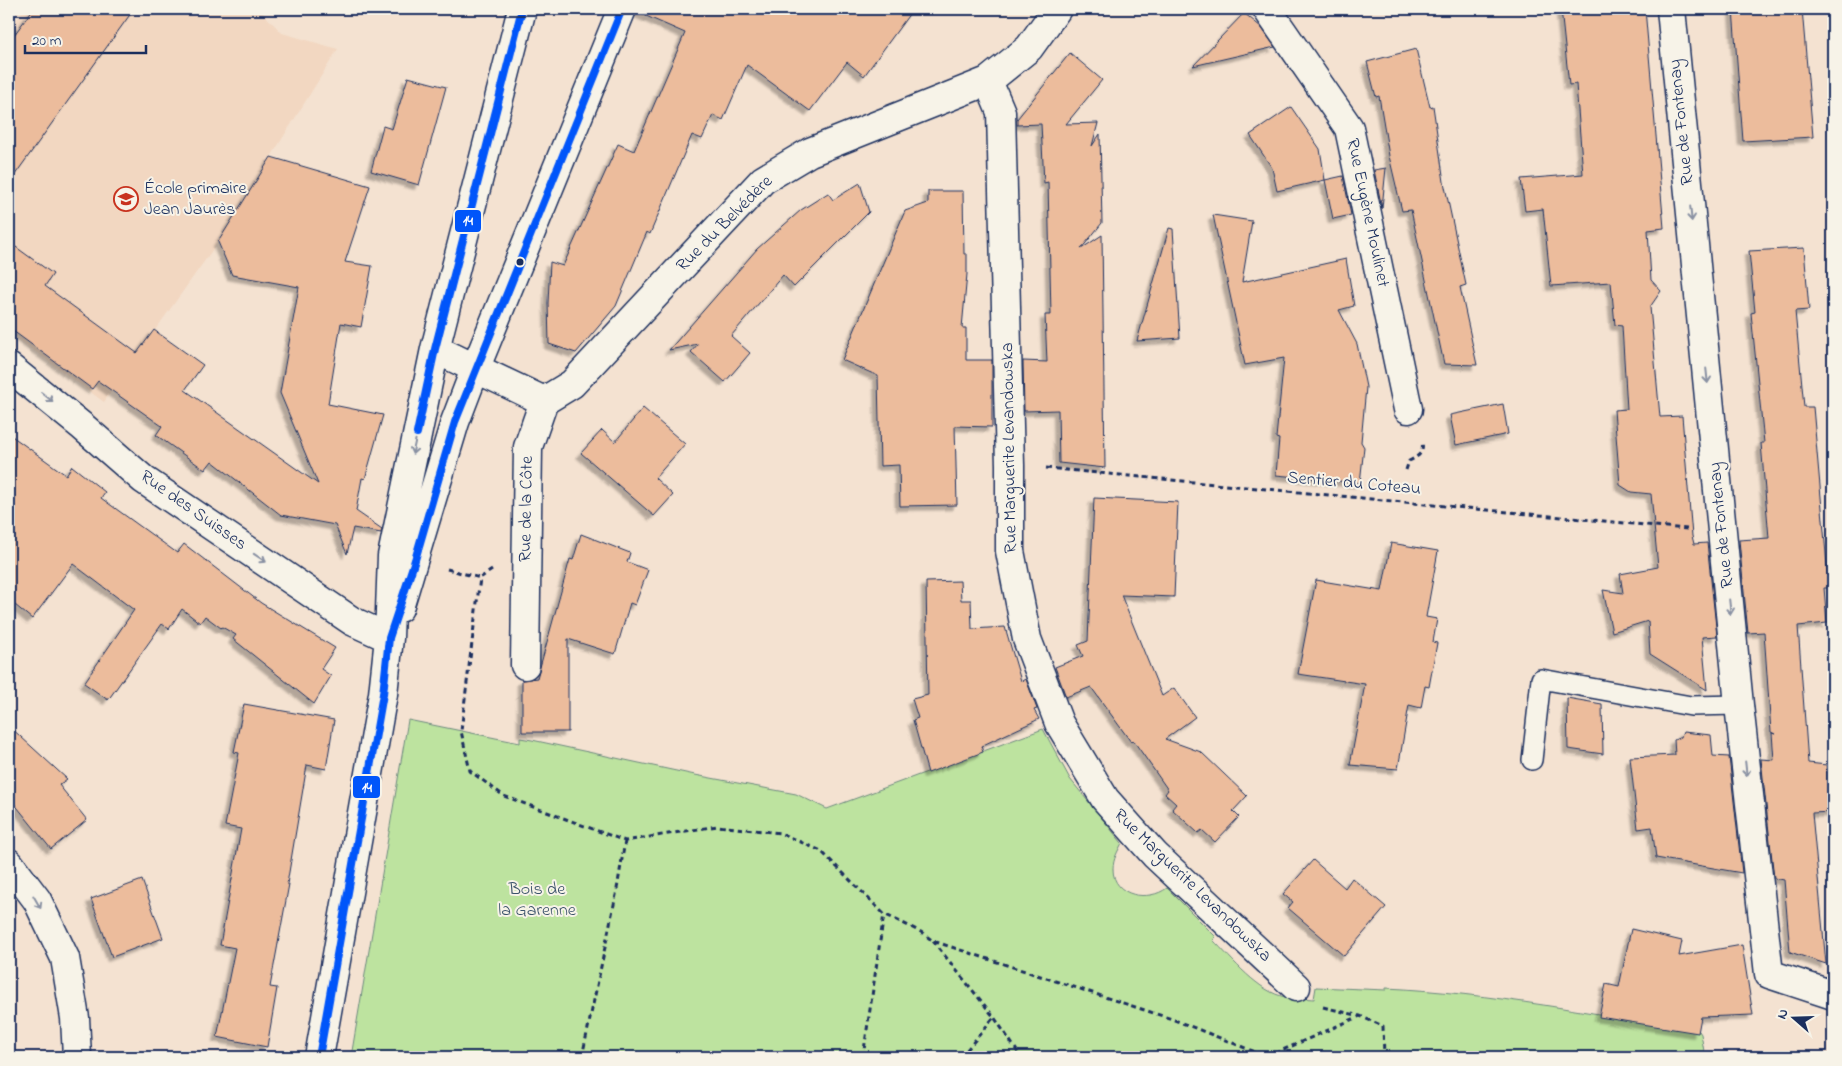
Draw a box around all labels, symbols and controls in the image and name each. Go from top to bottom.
scale bar [25,22,146,54]
text: 20 m [32,30,62,52]
street label: Rue de Fontenay [1662,58,1702,186]
street label: Rue Eugène Moulinet [1338,136,1395,290]
street label: Rue du Belvédère [671,169,780,278]
place label: École primaire Jean Jaurès [144,176,247,223]
school or university icon: École primaire Jean Jaurès [113,186,139,212]
one-way arrow [1686,206,1696,222]
line badge: 14 [454,209,482,233]
text: 14 [463,211,473,232]
unlabelled marker [515,257,525,267]
street label: Rue Marguerite Levandowska [995,342,1026,554]
one-way arrow [1702,367,1712,383]
one-way arrow [40,392,53,403]
one-way arrow [409,439,419,455]
street label: Rue de la Côte [513,455,541,562]
street label: Rue de Fontenay [1702,461,1742,589]
street label: Rue des Suisses [134,464,252,558]
street label: Sentier du Coteau [1286,465,1422,503]
one-way arrow [253,553,267,563]
one-way arrow [1725,599,1735,615]
one-way arrow [1742,760,1751,776]
line badge: 14 [352,775,381,799]
text: 14 [362,778,372,799]
street label: Rue Marguerite Levandowska [1106,803,1277,969]
park label: Bois de la Garenne [498,877,577,924]
one-way arrow [33,895,43,909]
north arrow [1770,994,1820,1044]
text: N [1772,1006,1795,1022]

